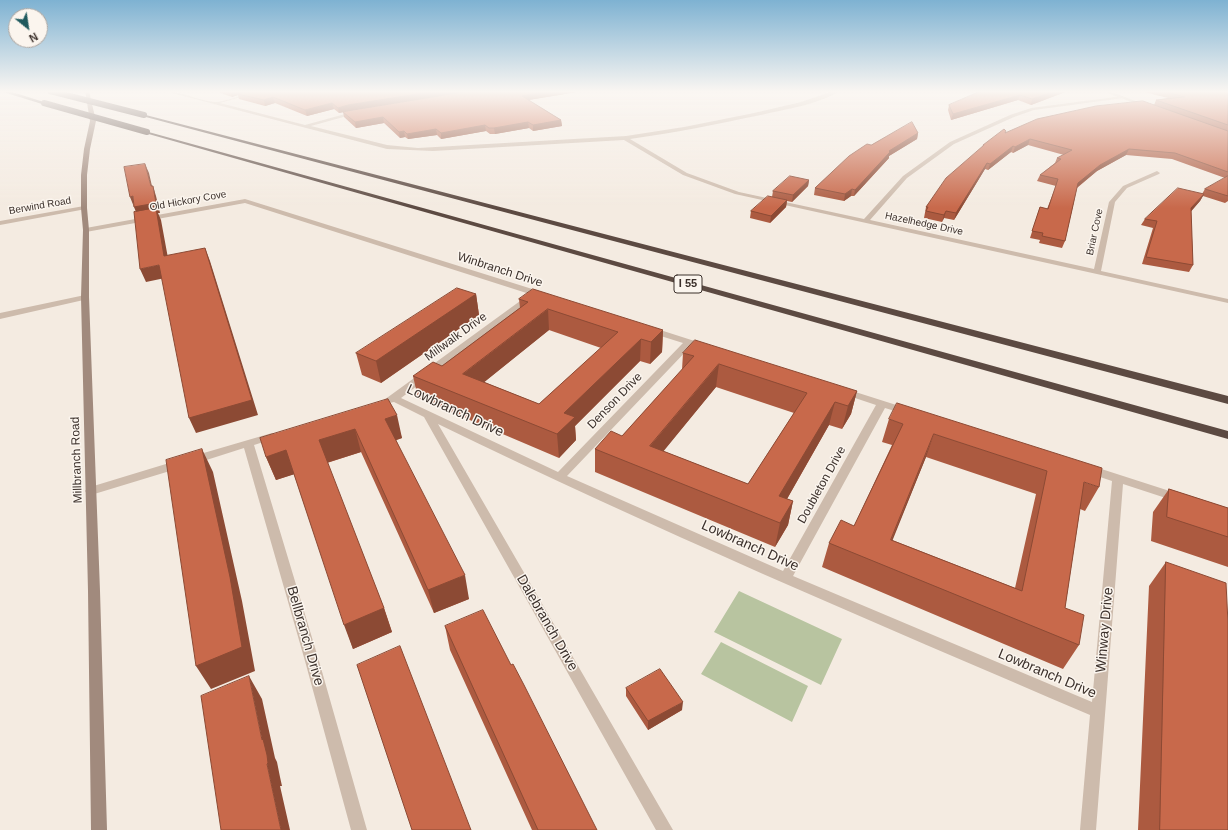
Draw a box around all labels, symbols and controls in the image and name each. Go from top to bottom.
north arrow [8,8,48,48]
text: N [27,30,40,45]
street label: Old Hickory Cove [149,188,227,214]
street label: Berwind Road [8,195,72,217]
street label: Briar Cove [1084,208,1106,256]
street label: Hazelhedge Drive [884,210,964,238]
street label: Winbranch Drive [456,249,544,291]
road number: I 55 [674,275,702,293]
street label: Millwalk Drive [422,310,490,364]
street label: Denson Drive [585,370,645,432]
street label: Lowbranch Drive [404,381,506,441]
street label: Millbranch Road [68,416,86,504]
street label: Doubleton Drive [795,444,849,526]
street label: Lowbranch Drive [699,517,801,575]
street label: Dalebranch Drive [513,572,581,674]
street label: Bellbranch Drive [283,584,327,688]
street label: Winway Drive [1093,587,1117,673]
street label: Lowbranch Drive [995,646,1099,702]

